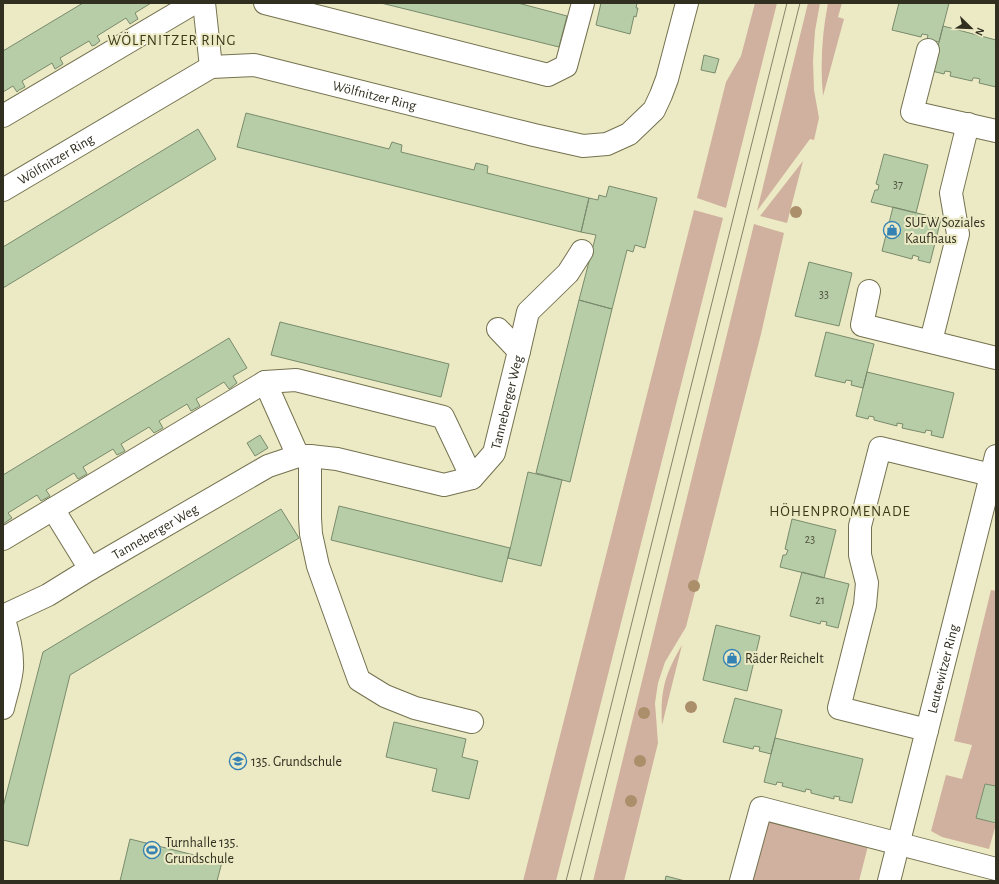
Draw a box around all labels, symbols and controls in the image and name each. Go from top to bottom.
north arrow [951,8,991,48]
text: N [973,26,986,37]
district label: WÖLFNITZER RING [107,31,237,48]
street label: Wölfnitzer Ring [331,79,418,113]
street label: Wölfnitzer Ring [16,132,97,188]
house number: 37 [893,178,903,190]
place label: SUFW Soziales Kaufhaus [905,216,985,246]
shop icon: SUFW Soziales Kaufhaus [882,220,902,240]
house number: 33 [819,288,829,300]
street label: Tanneberger Weg [489,354,526,451]
street label: Tanneberger Weg [110,502,201,563]
district label: HÖHENPROMENADE [769,502,911,519]
house number: 23 [805,533,815,545]
house number: 21 [815,594,825,606]
street label: Leutewitzer Ring [925,623,961,715]
shop icon: Räder Reichelt [722,648,742,668]
place label: Räder Reichelt [745,652,824,666]
school or university icon: 135. Grundschule [228,751,248,771]
place label: 135. Grundschule [251,755,342,769]
place label: Turnhalle 135. Grundschule [165,836,239,866]
sports icon: Turnhalle 135. Grundschule [142,840,162,860]

